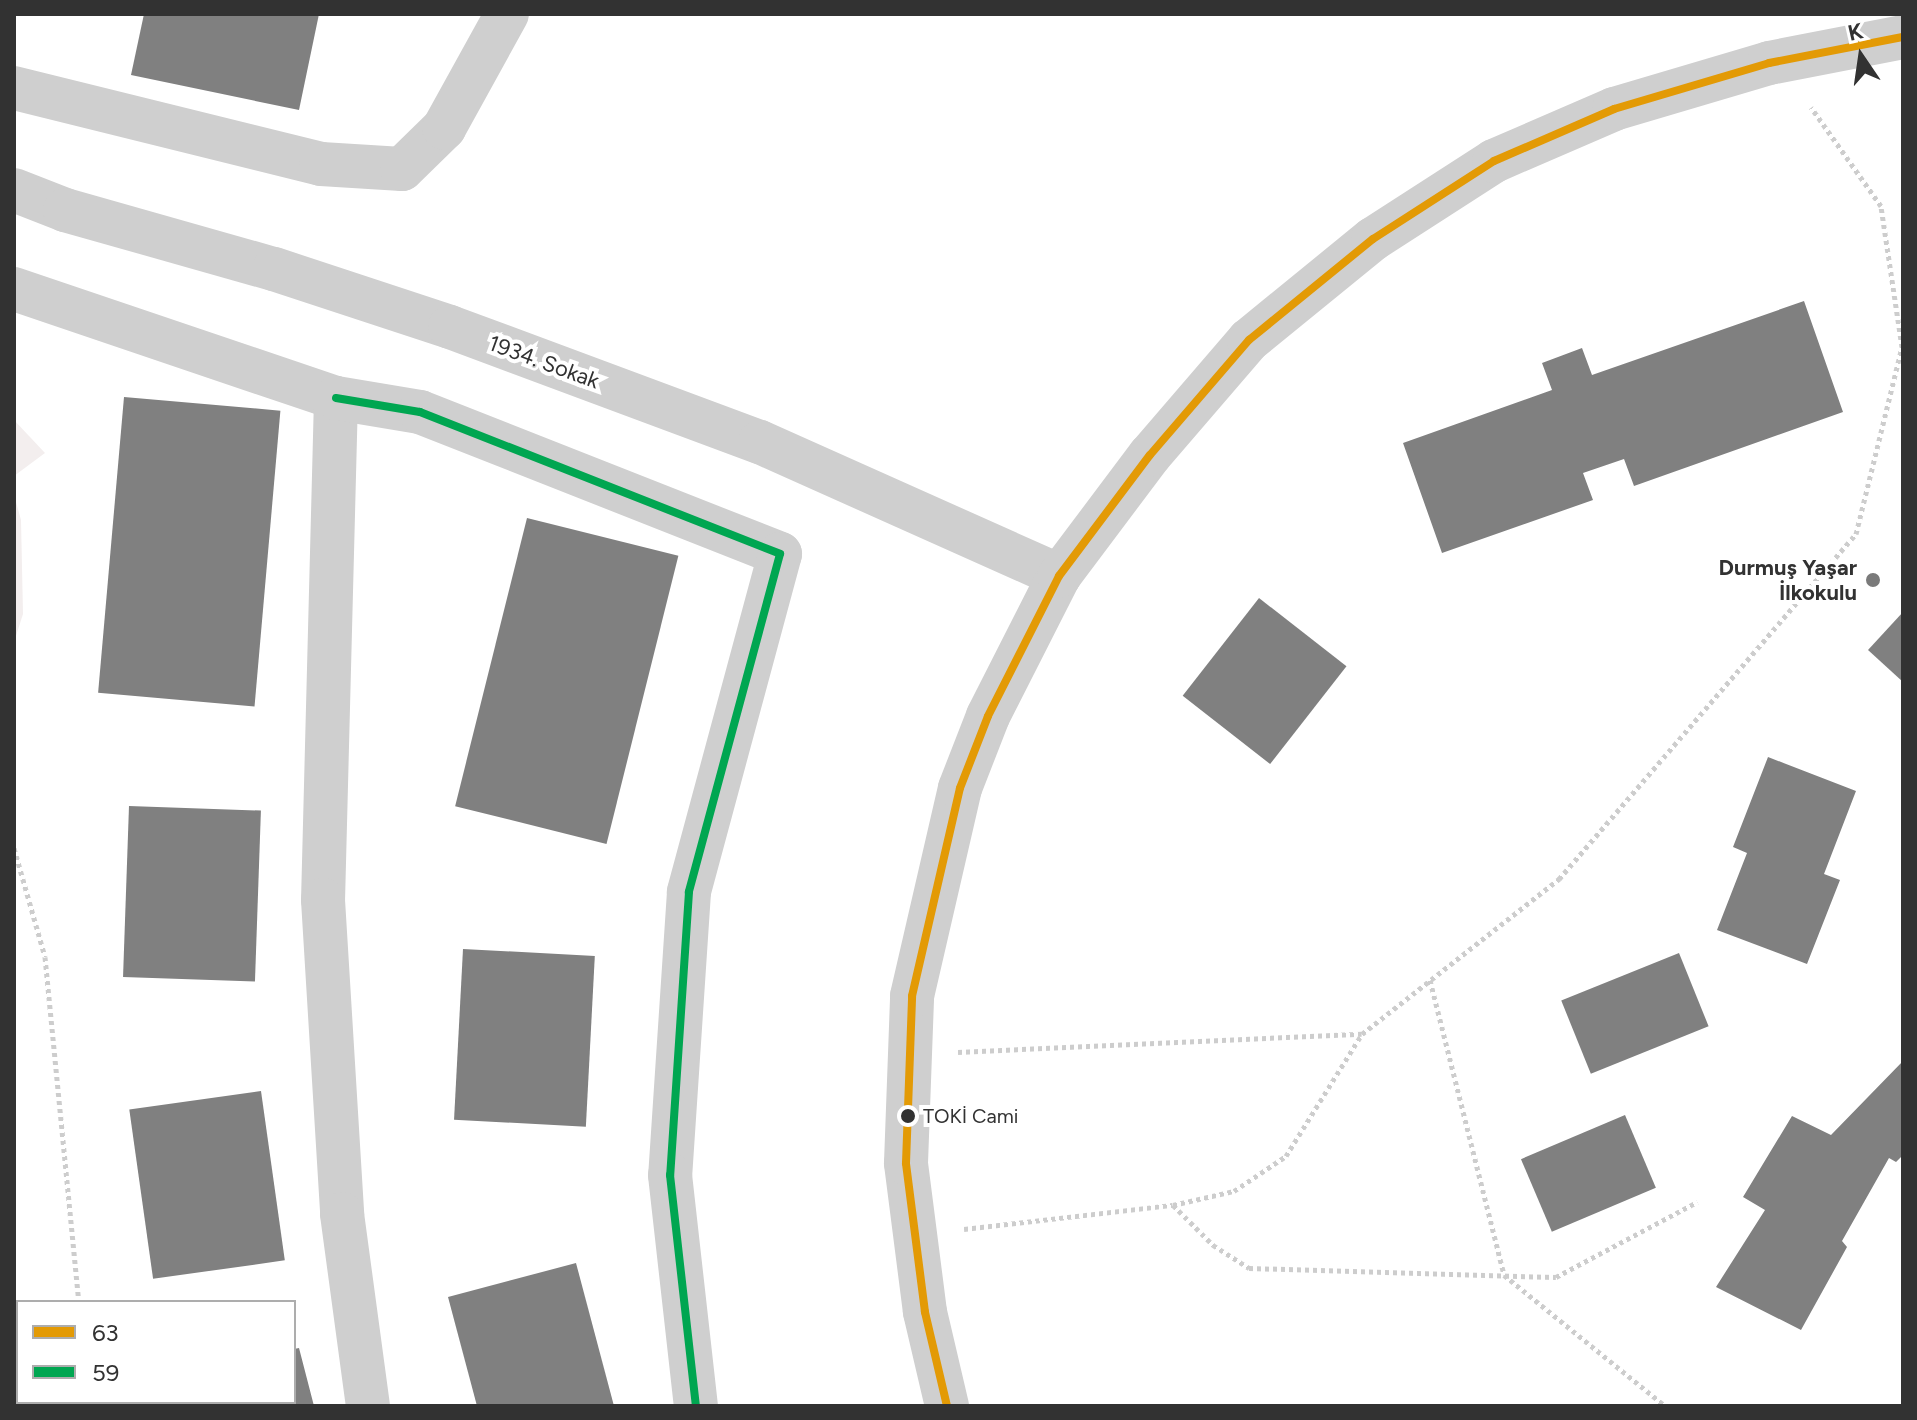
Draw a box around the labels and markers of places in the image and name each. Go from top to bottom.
place label: Durmuş Yaşar İlkokulu [1719,554,1857,606]
marker: Durmuş Yaşar İlkokulu [1864,571,1882,589]
place label: TOKİ Cami [923,1104,1018,1128]
marker: TOKİ Cami [900,1108,916,1124]

